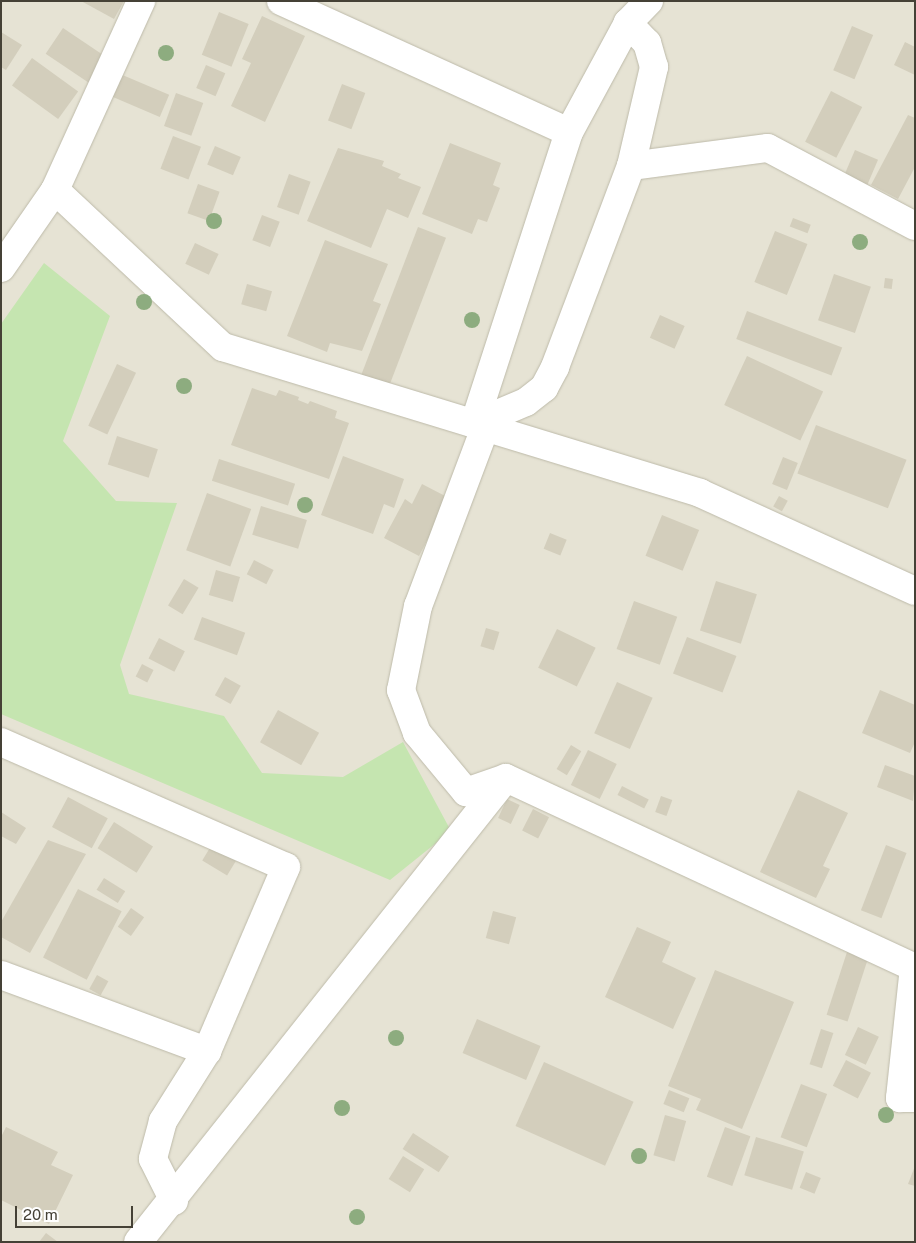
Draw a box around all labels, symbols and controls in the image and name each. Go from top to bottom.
scale bar [18,1196,135,1228]
text: 20 m [23,1206,58,1223]

